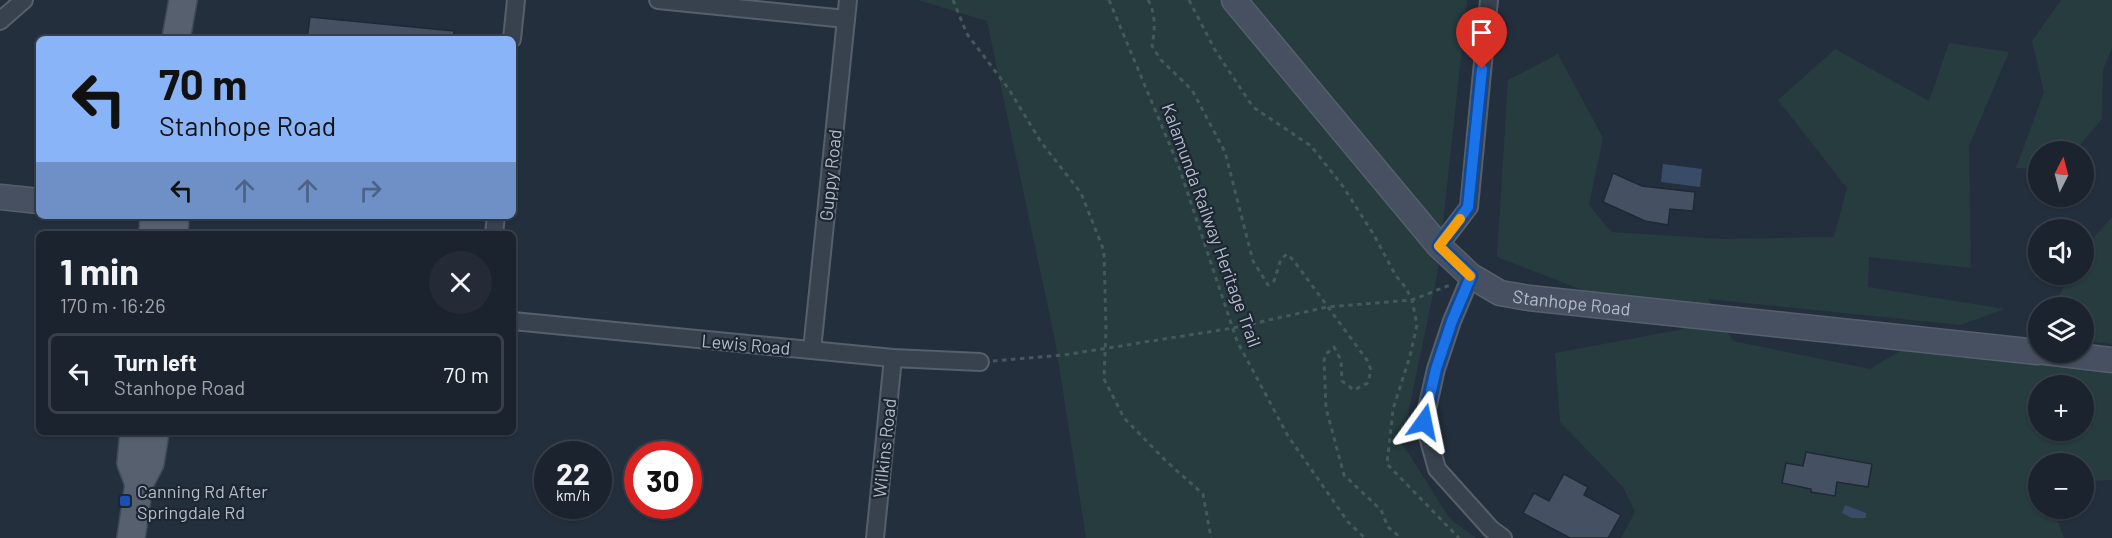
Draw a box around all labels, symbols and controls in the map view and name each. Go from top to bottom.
pin [1456,7,1507,69]
icon: arrive [1465,16,1498,49]
text: 70 m [159,58,247,108]
icon: left [60,60,138,138]
street label: Kalamunda Railway Heritage Trail [1158,100,1266,350]
text: Stanhope Road [159,109,336,141]
street label: Guppy Road [814,128,846,222]
north arrow [2028,141,2094,207]
map controls [2028,141,2094,519]
icon: left [165,174,198,207]
icon: ahead [228,174,261,207]
icon: ahead [291,174,324,207]
icon: right [354,174,387,207]
button: sound [2028,219,2094,285]
text: 1 min [60,249,139,292]
button: close [429,251,492,314]
street label: Stanhope Road [1511,284,1632,320]
text: 170 m · 16:26 [60,293,166,317]
button: layers [2028,297,2094,363]
street label: Lewis Road [701,329,791,359]
text: Turn left [114,349,197,375]
icon: left [63,357,96,390]
text: 70 m [444,361,489,387]
text: Stanhope Road [114,375,245,399]
button: + [2028,375,2094,441]
position arrow [1392,390,1456,454]
street label: Wilkins Road [868,397,900,499]
speed limit sign: 30 [624,441,702,519]
button: − [2028,453,2094,519]
text: 22 [556,455,590,491]
place label: Canning Rd After Springdale Rd [137,480,268,523]
text: km/h [556,486,590,504]
marker: Canning Rd After Springdale Rd [118,494,132,508]

